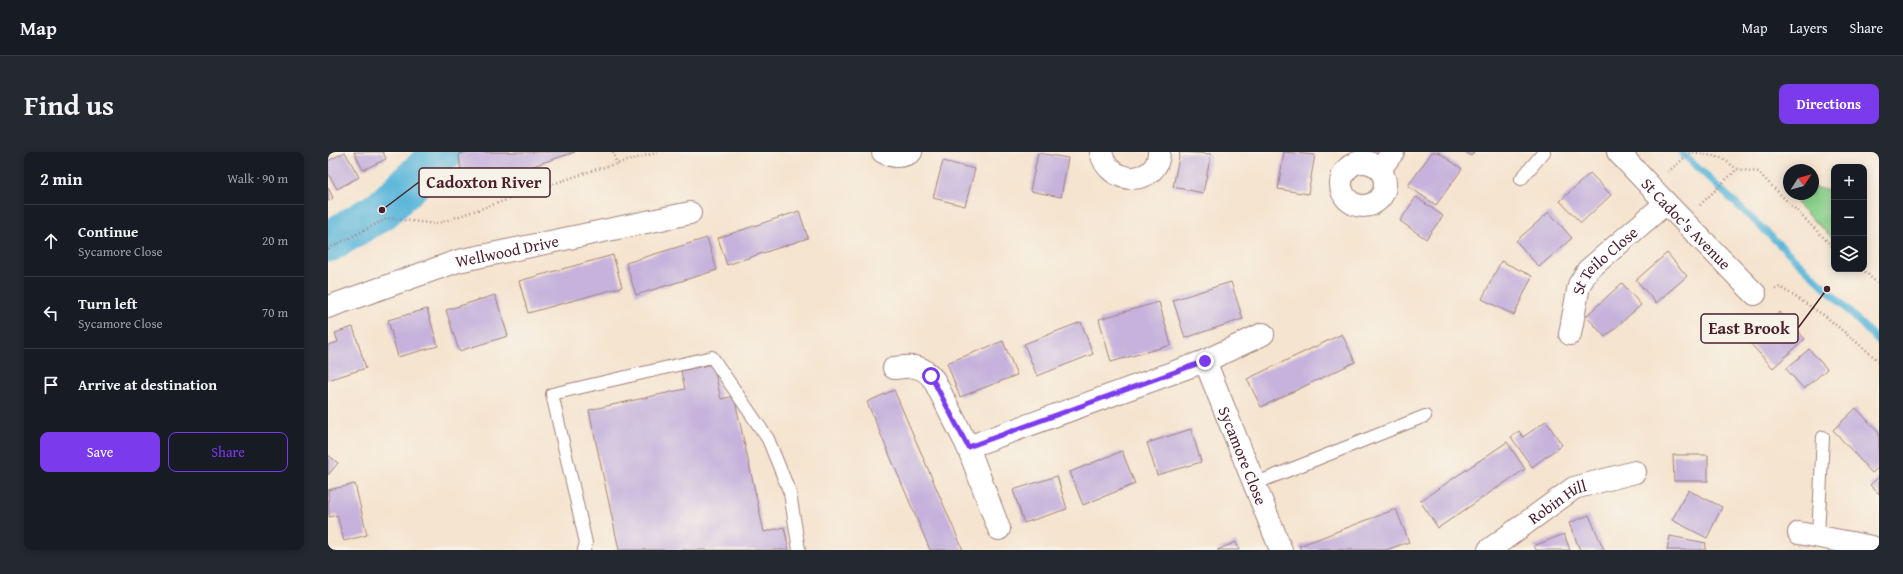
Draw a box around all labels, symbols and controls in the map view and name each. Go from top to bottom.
text: Map [20,14,57,42]
text: Map [1742,18,1768,38]
text: Layers [1790,18,1828,38]
text: Share [1850,18,1883,38]
text: Find us [24,84,114,125]
button: Directions [1779,84,1879,124]
north arrow [1783,164,1819,200]
map controls [1831,164,1867,272]
button: + [1831,164,1867,200]
text: 2 min [40,166,82,191]
callout: Cadoxton River [419,168,550,197]
text: Walk · 90 m [227,169,288,188]
text: Cadoxton River [426,169,542,194]
street label: St Cadoc's Avenue [1636,172,1737,275]
button: − [1831,200,1867,236]
street label: St Teilo Close [1566,220,1643,296]
text: Continue [78,221,139,242]
street label: Wellwood Drive [453,228,561,273]
icon: ahead [40,230,62,252]
text: 20 m [262,231,288,250]
button: layers [1831,236,1867,272]
text: Sycamore Close [78,242,163,261]
text: Turn left [78,293,137,314]
icon: left [40,302,62,324]
text: 70 m [262,303,288,322]
text: Sycamore Close [78,314,163,333]
callout: East Brook [1701,314,1798,343]
text: East Brook [1708,315,1790,340]
route end [1196,352,1214,370]
route start [922,367,940,385]
icon: arrive [40,374,62,396]
text: Arrive at destination [78,374,217,395]
street label: Sycamore Close [1212,403,1274,508]
button: Save [40,432,160,472]
button: Share [168,432,288,472]
street label: Robin Hill [1523,473,1589,530]

